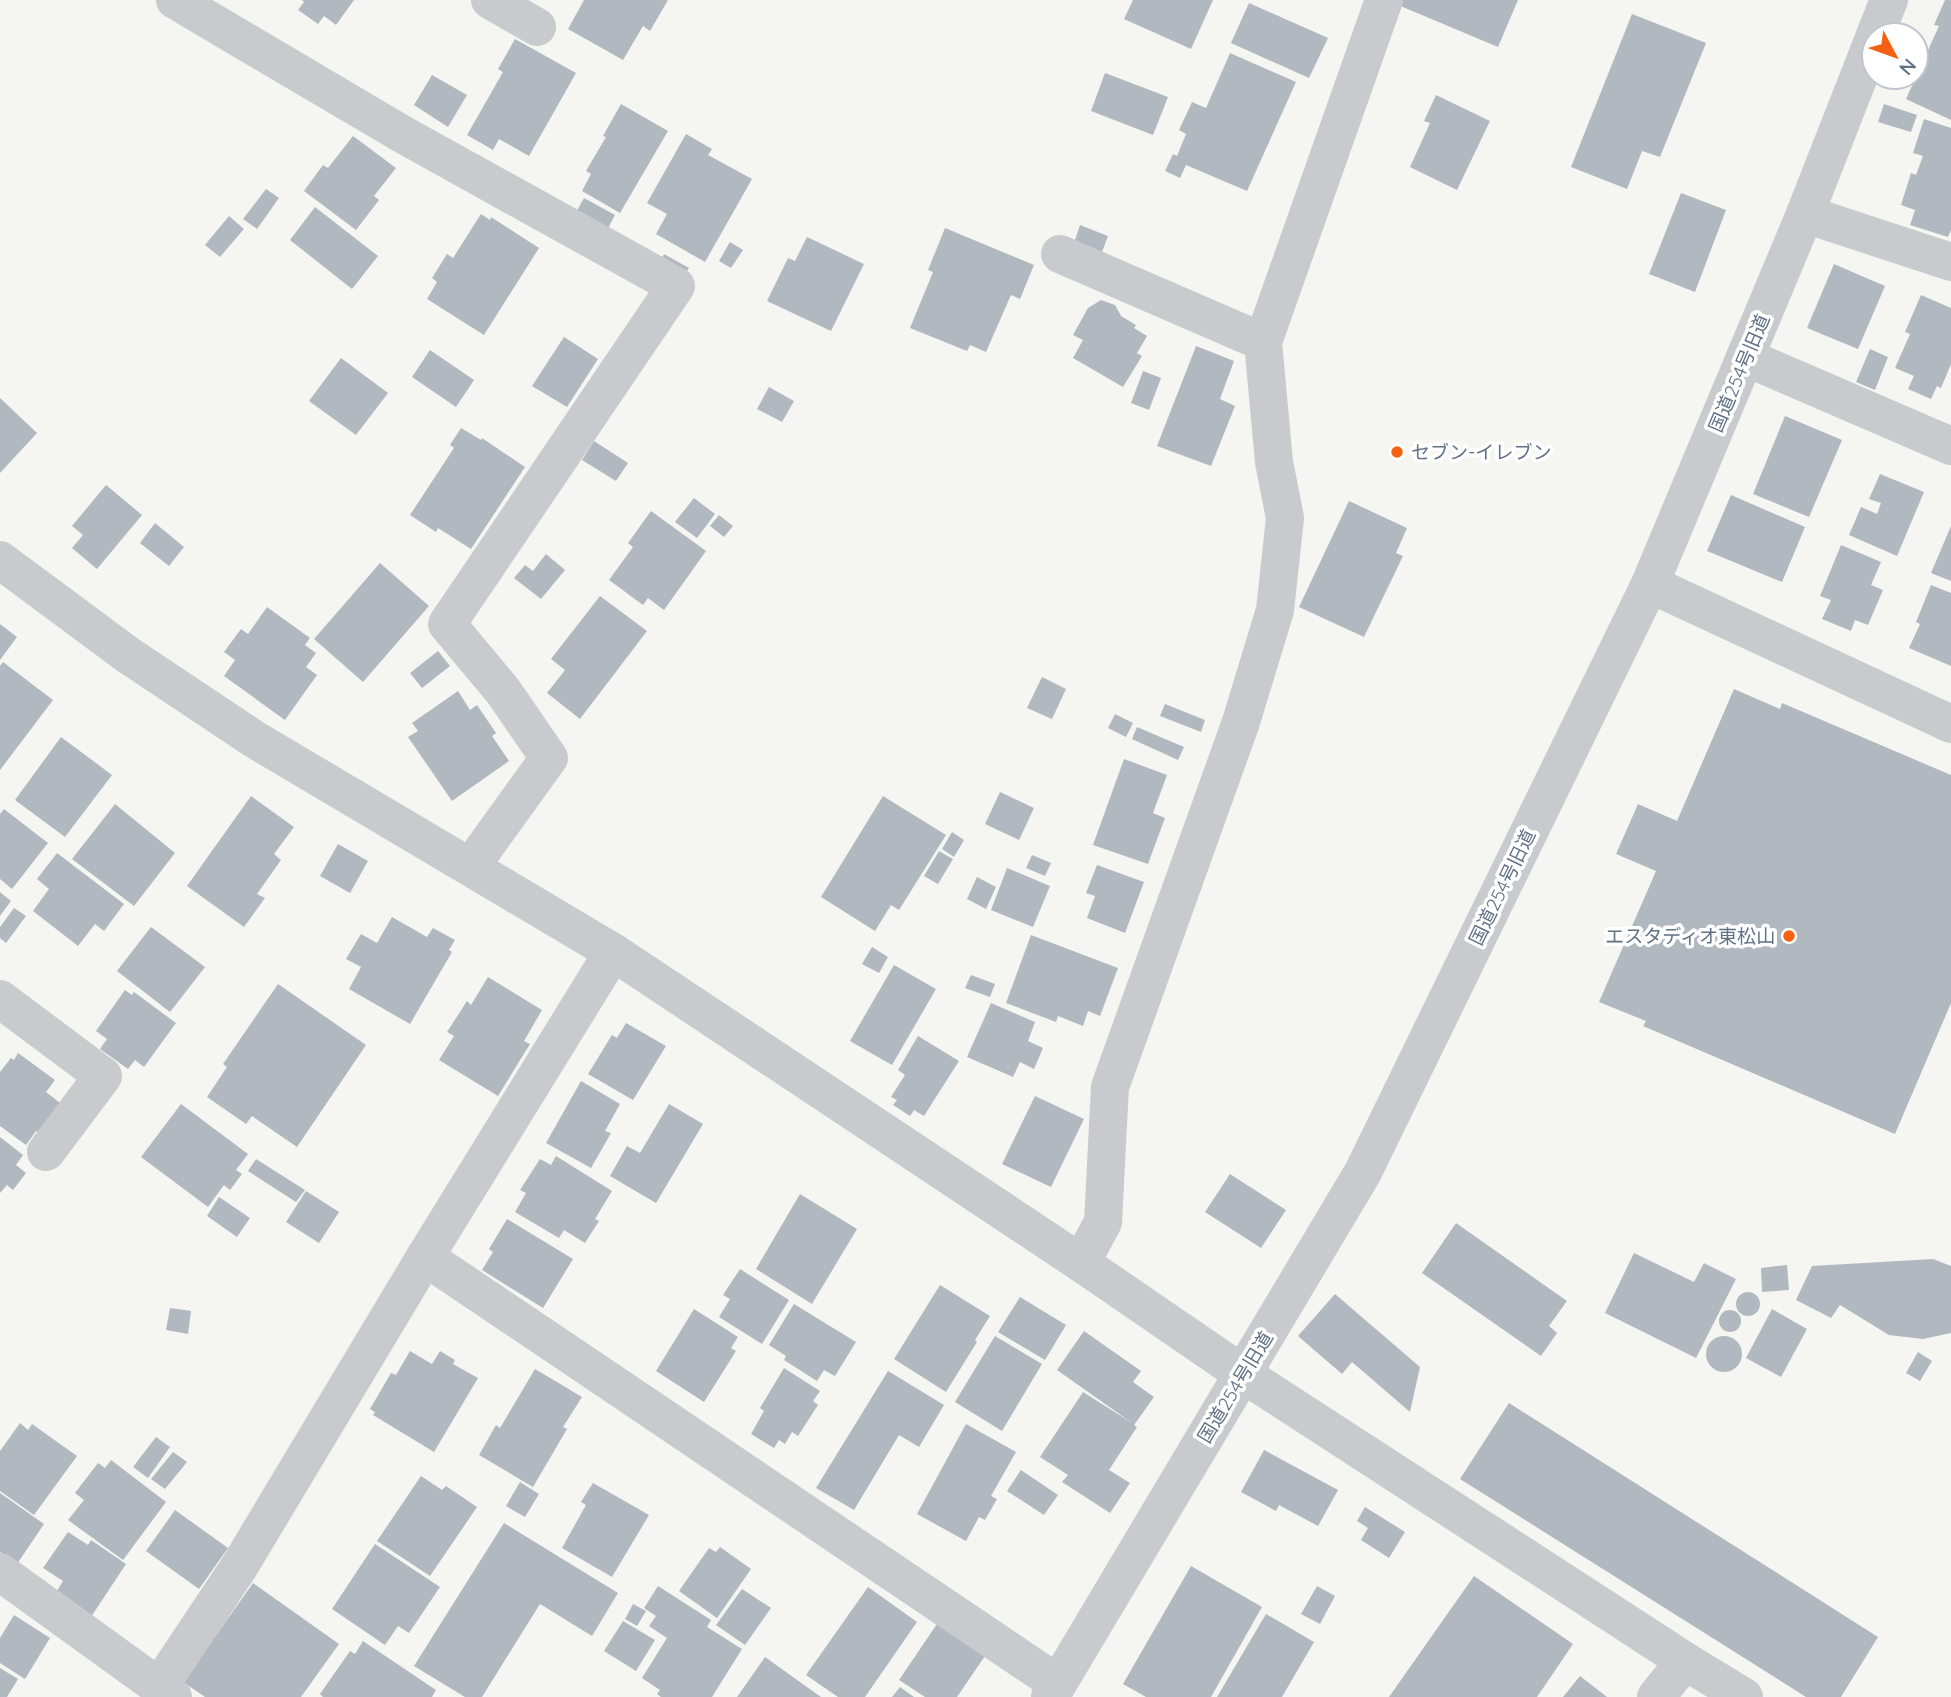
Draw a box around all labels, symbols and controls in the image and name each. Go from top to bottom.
north arrow [1860,21,1930,91]
text: N [1894,54,1921,80]
street label: 国道254号旧道 [1703,310,1775,436]
place label: セブン-イレブン [1411,440,1551,464]
marker: セブン-イレブン [1389,444,1405,460]
street label: 国道254号旧道 [1464,825,1540,949]
place label: エスタディオ東松山 [1605,924,1775,948]
marker: エスタディオ東松山 [1781,928,1797,944]
street label: 国道254号旧道 [1192,1327,1278,1447]

